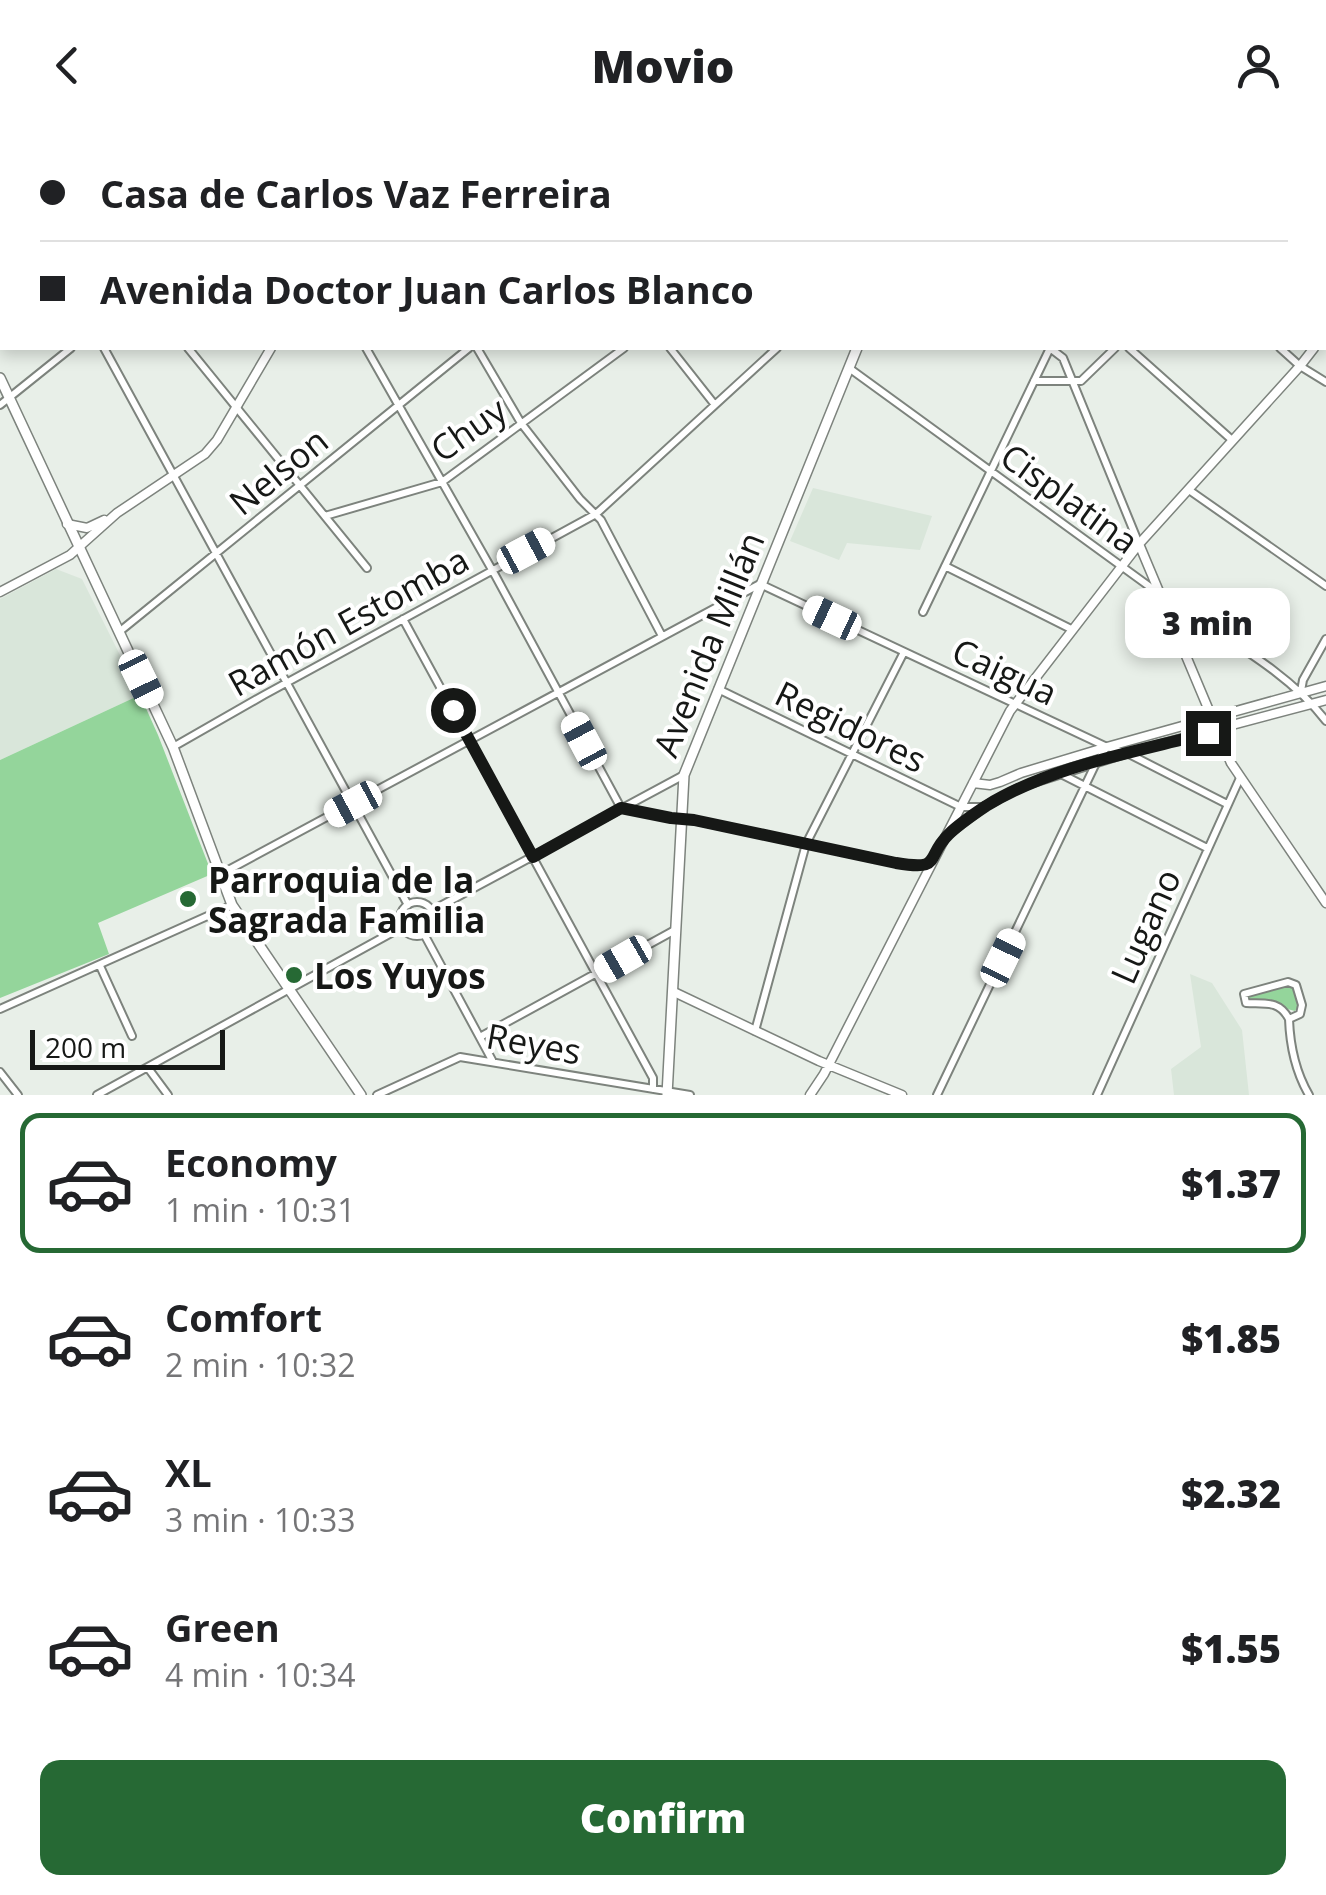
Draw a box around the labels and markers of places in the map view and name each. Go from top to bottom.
place label: Parroquia de la Sagrada Familia [208,856,486,943]
marker: Parroquia de la Sagrada Familia [177,888,199,910]
place label: Los Yuyos [314,952,486,999]
marker: Los Yuyos [283,964,305,986]

